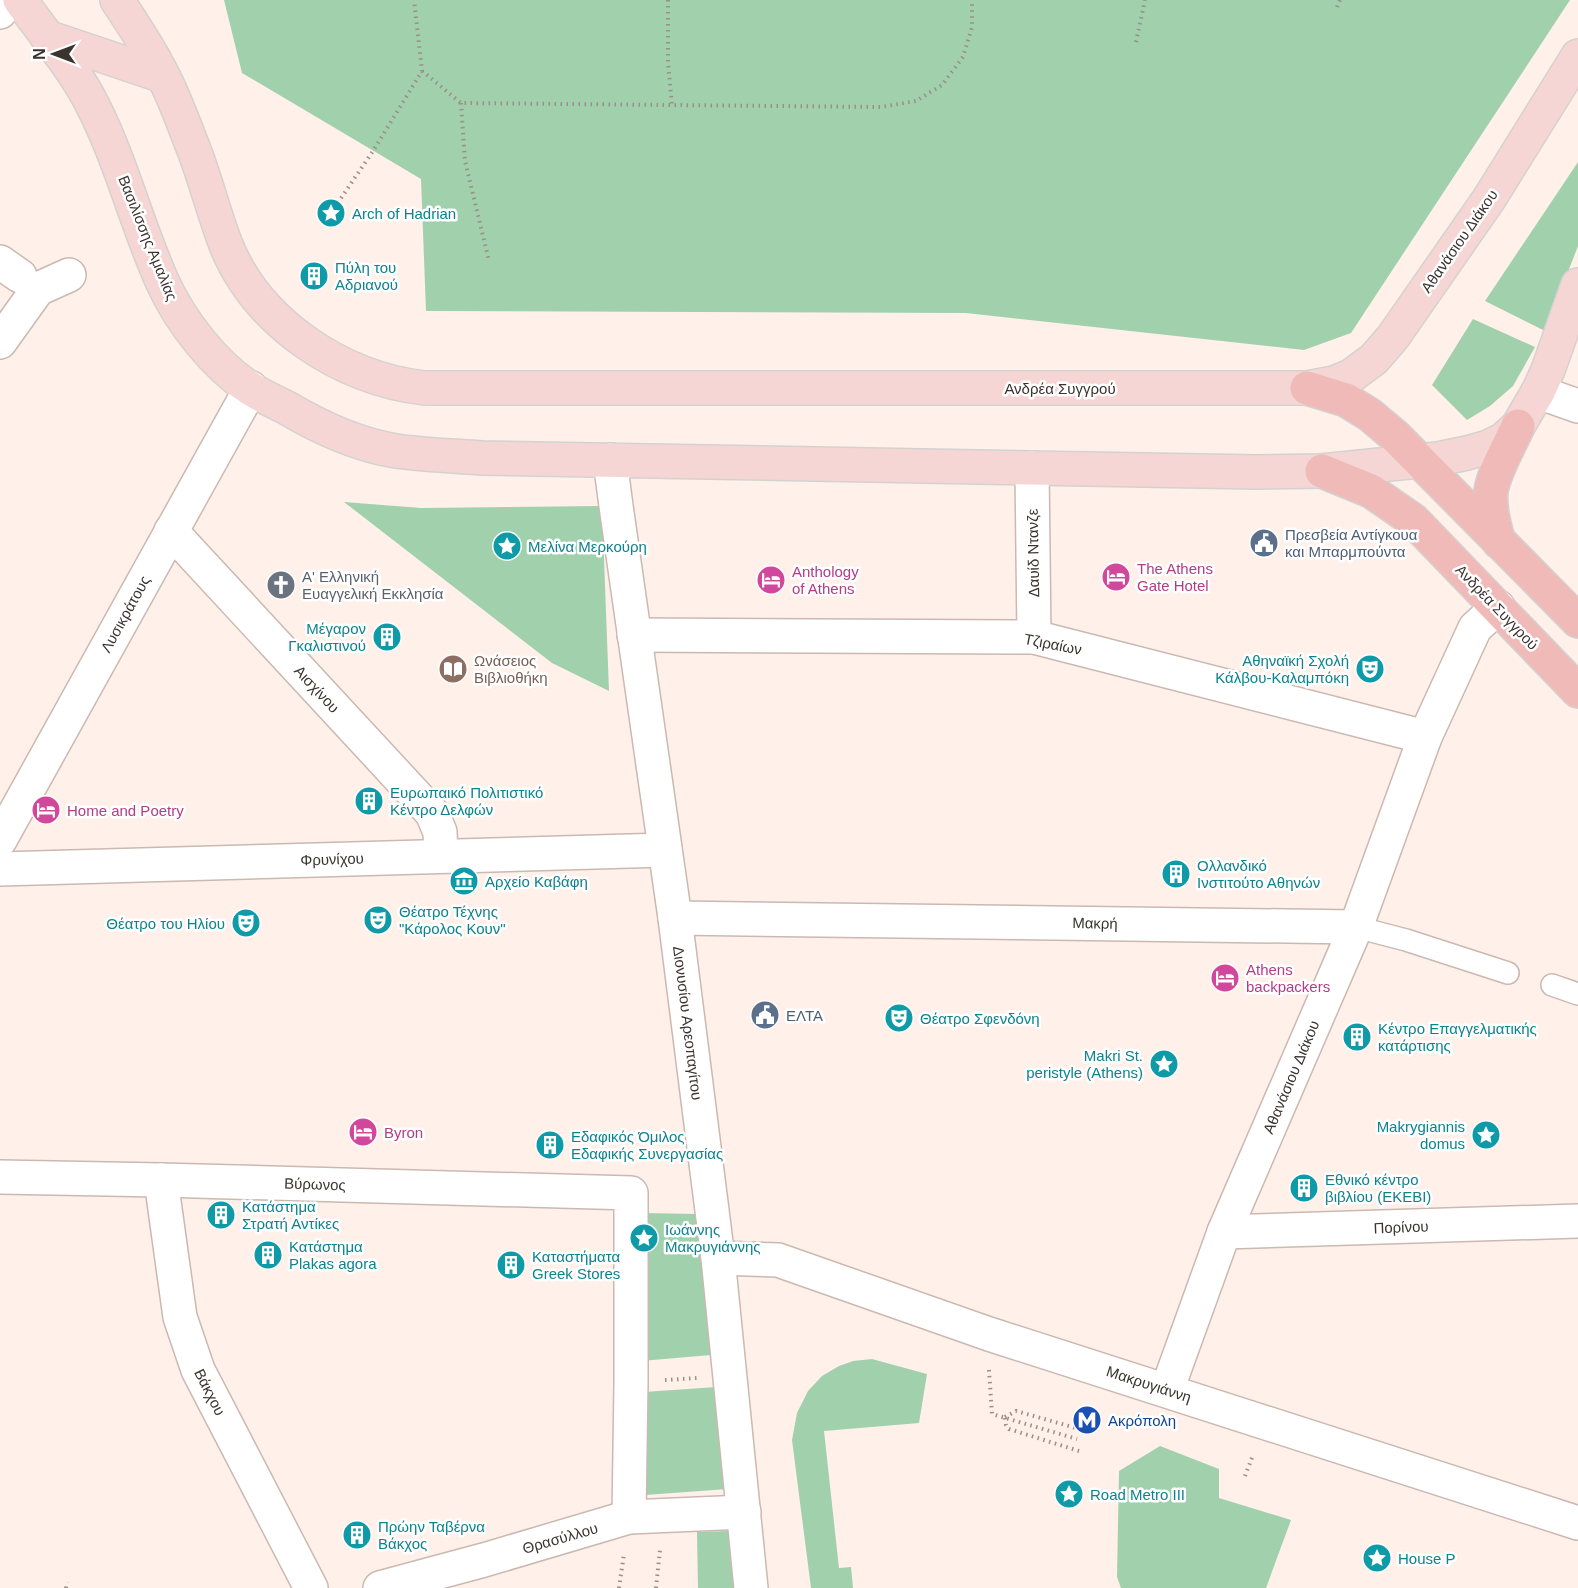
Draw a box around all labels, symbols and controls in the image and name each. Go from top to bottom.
north arrow [24,24,84,84]
text: N [31,48,48,60]
street label: Βασιλίσσης Αμαλίας [115,173,181,303]
street label: Αθανάσιου Διάκου [1417,186,1501,296]
place icon: Arch of Hadrian [315,197,347,229]
place label: Arch of Hadrian [352,205,456,222]
place label: Πύλη του Αδριανού [335,259,398,293]
building icon: Πύλη του Αδριανού [298,260,330,292]
street label: Ανδρέα Συγγρού [1004,380,1116,397]
street label: Δαυίδ Ντανζε [1024,508,1042,598]
place label: Πρεσβεία Αντίγκουα και Μπαρμπούντα [1285,526,1418,560]
public building icon: Πρεσβεία Αντίγκουα και Μπαρμπούντα [1248,527,1280,559]
place icon: Μελίνα Μερκούρη [491,530,523,562]
place label: Μελίνα Μερκούρη [528,538,647,555]
place label: The Athens Gate Hotel [1137,560,1213,594]
hotel icon: The Athens Gate Hotel [1100,561,1132,593]
street label: Ανδρέα Συγγρού [1452,561,1542,653]
place label: Anthology of Athens [792,563,859,597]
hotel icon: Anthology of Athens [755,564,787,596]
place label: Α' Ελληνική Ευαγγελική Εκκλησία [302,568,444,602]
church icon: Α' Ελληνική Ευαγγελική Εκκλησία [265,569,297,601]
street label: Λυσικράτους [97,573,153,655]
place label: Μέγαρον Γκαλιστινού [288,620,366,654]
building icon: Μέγαρον Γκαλιστινού [371,621,403,653]
street label: Τζιραίων [1023,630,1083,658]
place label: Ωνάσειος Βιβλιοθήκη [474,652,548,686]
place label: Αθηναϊκή Σχολή Κάλβου-Καλαμπόκη [1215,652,1349,686]
library icon: Ωνάσειος Βιβλιοθήκη [437,653,469,685]
theatre icon: Αθηναϊκή Σχολή Κάλβου-Καλαμπόκη [1354,653,1386,685]
street label: Αισχίνου [291,662,343,716]
place label: Ευρωπαικό Πολιτιστικό Κέντρο Δελφών [390,784,543,818]
building icon: Ευρωπαικό Πολιτιστικό Κέντρο Δελφών [353,785,385,817]
hotel icon: Home and Poetry [30,794,62,826]
place label: Home and Poetry [67,802,184,819]
street label: Φρυνίχου [300,849,364,869]
place label: Ολλανδικό Ινστιτούτο Αθηνών [1197,857,1320,891]
building icon: Ολλανδικό Ινστιτούτο Αθηνών [1160,858,1192,890]
museum icon: Αρχείο Καβάφη [448,865,480,897]
place label: Αρχείο Καβάφη [485,873,588,890]
place label: Θέατρο Τέχνης "Κάρολος Κουν" [399,903,506,937]
theatre icon: Θέατρο Τέχνης "Κάρολος Κουν" [362,904,394,936]
theatre icon: Θέατρο του Ηλίου [230,907,262,939]
street label: Μακρή [1072,914,1118,932]
place label: Θέατρο του Ηλίου [106,915,225,932]
street label: Διονυσίου Αρεοπαγίτου [670,945,706,1101]
place label: Athens backpackers [1246,961,1330,995]
hotel icon: Athens backpackers [1209,962,1241,994]
public building icon: ΕΛΤΑ [749,999,781,1031]
theatre icon: Θέατρο Σφενδόνη [883,1002,915,1034]
place label: ΕΛΤΑ [786,1007,823,1024]
place label: Θέατρο Σφενδόνη [920,1010,1040,1027]
street label: Αθανάσιου Διάκου [1259,1018,1323,1136]
place label: Κέντρο Επαγγελματικής κατάρτισης [1378,1020,1537,1054]
building icon: Κέντρο Επαγγελματικής κατάρτισης [1341,1021,1373,1053]
place label: Makri St. peristyle (Athens) [1026,1047,1143,1081]
place icon: Makri St. peristyle (Athens) [1148,1048,1180,1080]
hotel icon: Byron [347,1116,379,1148]
place label: Makrygiannis domus [1377,1118,1465,1152]
place icon: Makrygiannis domus [1470,1119,1502,1151]
place label: Byron [384,1124,423,1141]
place label: Εδαφικός Όμιλος Εδαφικής Συνεργασίας [571,1128,723,1162]
building icon: Εδαφικός Όμιλος Εδαφικής Συνεργασίας [534,1129,566,1161]
place label: Εθνικό κέντρο βιβλίου (ΕΚΕΒΙ) [1325,1171,1431,1205]
building icon: Εθνικό κέντρο βιβλίου (ΕΚΕΒΙ) [1288,1172,1320,1204]
street label: Βύρωνος [284,1174,346,1194]
place label: Κατάστημα Στρατή Αντίκες [242,1198,339,1232]
building icon: Κατάστημα Στρατή Αντίκες [205,1199,237,1231]
street label: Πορίνου [1373,1218,1429,1236]
place label: Ιωάννης Μακρυγιάννης [665,1221,760,1255]
place icon: Ιωάννης Μακρυγιάννης [628,1222,660,1254]
place label: Κατάστημα Plakas agora [289,1238,377,1272]
building icon: Κατάστημα Plakas agora [252,1239,284,1271]
place label: Καταστήματα Greek Stores [532,1248,620,1282]
building icon: Καταστήματα Greek Stores [495,1249,527,1281]
street label: Μακρυγιάννη [1104,1362,1194,1406]
street label: Βάκχου [191,1366,229,1418]
metro station icon: Ακρόπολη [1071,1404,1103,1436]
place label: Ακρόπολη [1108,1412,1176,1429]
place icon: Road Metro III [1053,1478,1085,1510]
place label: Road Metro III [1090,1486,1185,1503]
place label: Πρώην Ταβέρνα Βάκχος [378,1518,485,1552]
building icon: Πρώην Ταβέρνα Βάκχος [341,1519,373,1551]
street label: Θρασύλλου [520,1519,600,1557]
place icon: House P [1361,1542,1393,1574]
place label: House P [1398,1550,1456,1567]

